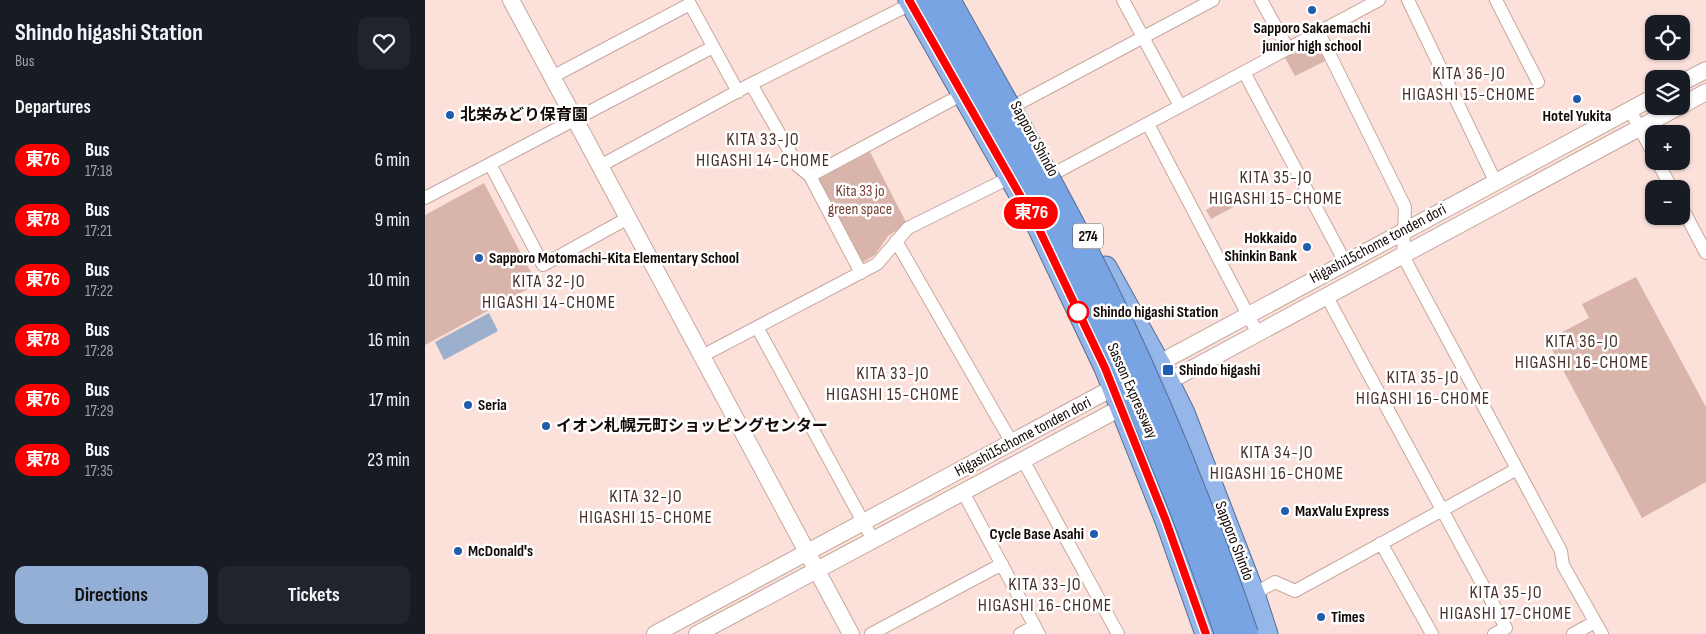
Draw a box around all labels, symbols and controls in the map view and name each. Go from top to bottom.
marker: Sapporo Sakaemachi junior high school [1306,4,1318,16]
map controls [1645,15,1690,225]
button: locate [1645,15,1690,60]
button: heart [358,17,410,69]
text: Shindo higashi Station [15,18,203,47]
place label: Sapporo Sakaemachi junior high school [1254,19,1370,56]
text: Bus [15,52,35,71]
district label: KITA 36-JO HIGASHI 15-CHOME [1402,63,1536,105]
button: layers [1645,70,1690,115]
marker: Hotel Yukita [1571,93,1583,105]
text: Departures [15,96,91,119]
street label: Sapporo Shindo [1006,98,1062,180]
place label: 北栄みどり保育園 [460,106,588,125]
place label: Hotel Yukita [1543,107,1611,126]
marker: 北栄みどり保育園 [444,109,456,121]
button: + [1645,125,1690,170]
district label: KITA 33-JO HIGASHI 14-CHOME [696,129,830,171]
text: Bus [85,139,110,162]
text: 東76 [25,149,60,170]
text: 6 min [375,149,410,172]
text: 17:18 [85,162,113,181]
district label: KITA 35-JO HIGASHI 15-CHOME [1209,167,1343,209]
button: − [1645,180,1690,225]
park label: Kita 33 jo green space [828,182,892,219]
line badge: 東76 [1002,197,1060,229]
text: Bus [85,199,110,222]
street label: Higashi15chome tonden dori [1307,200,1449,288]
text: 東76 [1014,202,1048,223]
text: 東78 [25,209,60,230]
text: 9 min [375,209,410,232]
text: 17:21 [85,222,112,241]
road number: 274 [1073,224,1103,248]
place label: Hokkaido Shinkin Bank [1225,229,1297,266]
marker: Hokkaido Shinkin Bank [1301,241,1313,253]
place label: Sapporo Motomachi-Kita Elementary School [489,249,739,268]
marker: Sapporo Motomachi-Kita Elementary School [473,252,485,264]
text: Bus [85,259,110,282]
text: 東76 [25,269,60,290]
text: 10 min [368,269,410,292]
district label: KITA 32-JO HIGASHI 14-CHOME [482,271,616,313]
text: 17:22 [85,282,113,301]
marker: Shindo higashi Station [1067,301,1089,323]
place label: Shindo higashi Station [1093,303,1218,322]
text: Bus [85,319,110,342]
text: 東78 [25,329,60,350]
text: 16 min [368,329,410,352]
district label: KITA 36-JO HIGASHI 16-CHOME [1515,331,1649,373]
street label: Sasson Expressway [1102,340,1162,442]
text: 17:28 [85,342,113,361]
place label: Shindo higashi [1179,361,1260,380]
district label: KITA 33-JO HIGASHI 15-CHOME [826,363,960,405]
marker: Shindo higashi [1161,363,1175,377]
district label: KITA 35-JO HIGASHI 16-CHOME [1356,367,1490,409]
text: Bus [85,379,110,402]
text: 東76 [25,389,60,410]
text: 17 min [369,389,410,412]
street label: Higashi15chome tonden dori [952,393,1094,481]
place label: Seria [478,396,507,415]
marker: Seria [462,399,474,411]
text: 17:29 [85,402,114,421]
place label: イオン札幌元町ショッピングセンター [556,416,828,436]
marker: イオン札幌元町ショッピングセンター [540,420,552,432]
text: Bus [85,439,110,462]
district label: KITA 34-JO HIGASHI 16-CHOME [1210,442,1344,484]
text: 東78 [25,449,60,470]
text: 23 min [367,449,410,472]
text: 17:35 [85,462,113,481]
district label: KITA 32-JO HIGASHI 15-CHOME [579,486,713,528]
street label: Sapporo Shindo [1210,499,1258,583]
place label: MaxValu Express [1295,502,1389,521]
marker: MaxValu Express [1279,505,1291,517]
place label: Cycle Base Asahi [990,525,1084,544]
marker: Cycle Base Asahi [1088,528,1100,540]
place label: McDonald's [468,542,533,561]
marker: McDonald's [452,545,464,557]
button: Directions [15,566,208,624]
button: Tickets [218,566,410,624]
district label: KITA 33-JO HIGASHI 16-CHOME [978,574,1112,616]
district label: KITA 35-JO HIGASHI 17-CHOME [1440,582,1572,624]
place label: Times [1331,608,1365,627]
marker: Times [1315,611,1327,623]

